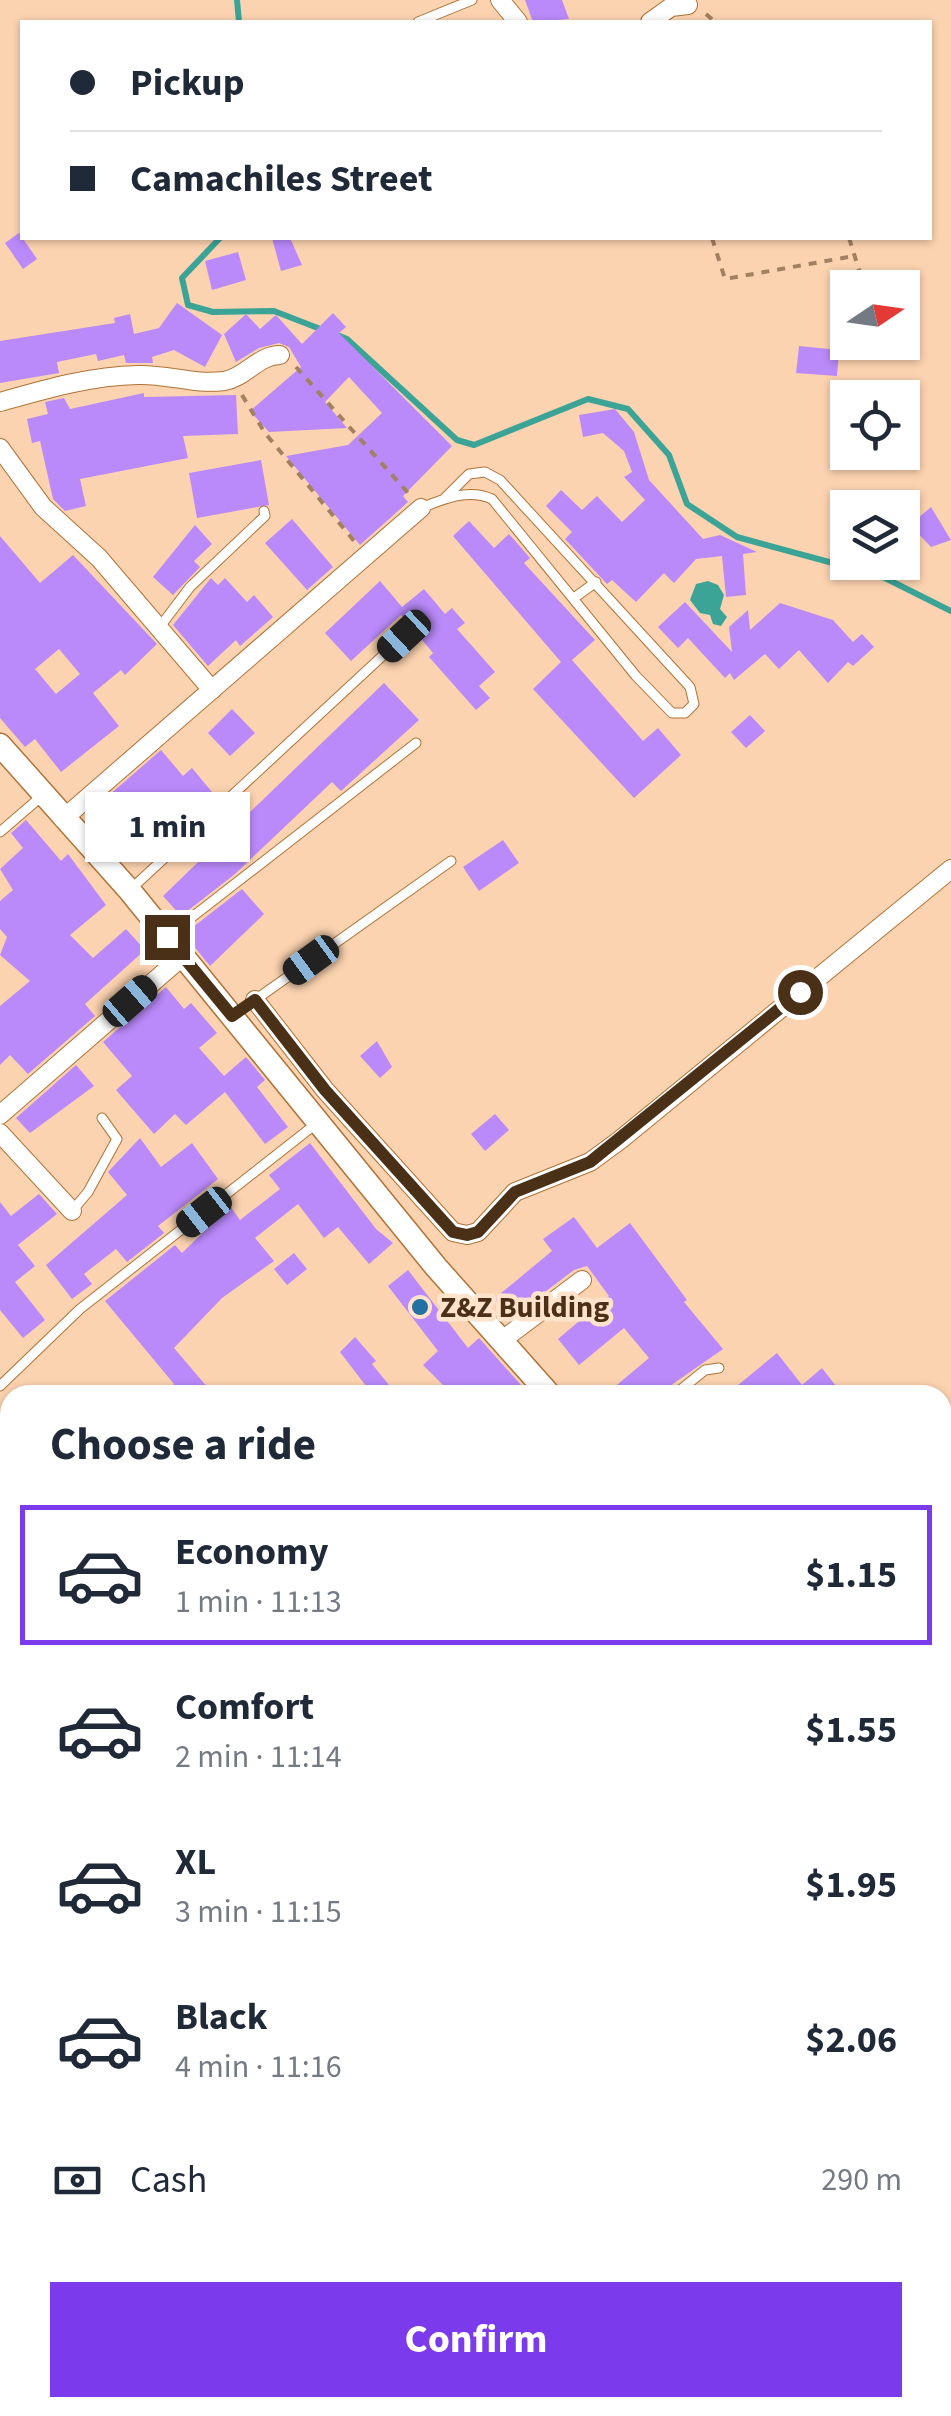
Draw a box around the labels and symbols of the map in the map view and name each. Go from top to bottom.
north arrow [830,270,920,360]
car [372,605,436,667]
callout: 1 min [84,792,250,862]
route end [145,915,190,960]
car [278,930,344,990]
car [98,970,162,1032]
route start [778,970,823,1015]
car [171,1182,237,1242]
place label: Z&Z Building [440,1286,609,1329]
marker: Z&Z Building [409,1296,431,1318]

